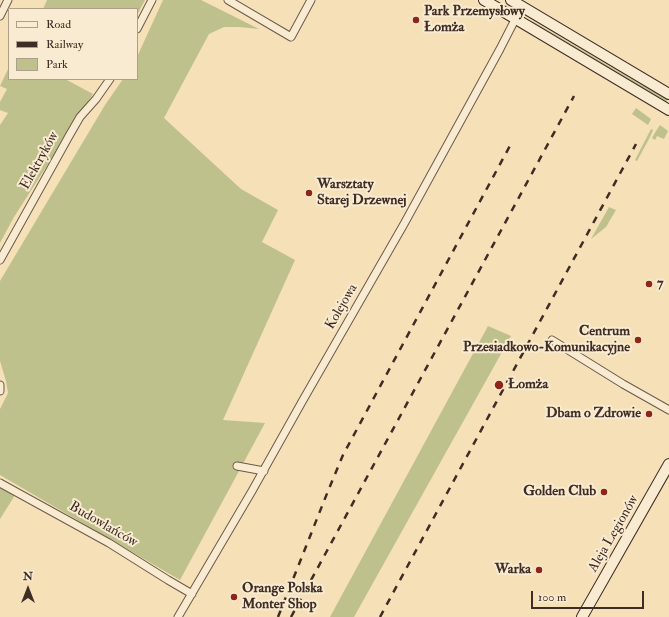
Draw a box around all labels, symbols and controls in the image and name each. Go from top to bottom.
place label: Park Przemysłowy Łomża [424,4,525,36]
legend [8,8,138,80]
marker: Park Przemysłowy Łomża [411,15,421,25]
text: Road [46,17,71,32]
text: Railway [46,37,83,52]
text: Park [46,57,68,72]
street label: Elektryków [17,129,63,193]
place label: Warsztaty Starej Drzewnej [317,177,406,210]
marker: Warsztaty Starej Drzewnej [304,188,314,198]
place label: 7 [657,276,663,292]
marker: 7 [644,279,654,289]
street label: Kolejowa [322,281,362,333]
place label: Centrum Przesiadkowo-Komunikacyjne [463,324,630,356]
marker: Centrum Przesiadkowo-Komunikacyjne [633,335,643,345]
place label: Łomża [508,377,548,393]
marker: Łomża [493,379,505,391]
place label: Dbam o Zdrowie [546,406,641,422]
marker: Dbam o Zdrowie [644,409,654,419]
place label: Golden Club [523,484,596,500]
marker: Golden Club [599,487,609,497]
street label: Aleja Legionów [585,493,643,575]
street label: Budowlańców [66,499,140,551]
place label: Warka [495,562,531,578]
marker: Warka [534,565,544,575]
north arrow [8,569,48,609]
text: N [23,570,33,583]
place label: Orange Polska Monter Shop [242,581,322,614]
scale bar [533,583,646,609]
text: 100 m [538,590,566,605]
marker: Orange Polska Monter Shop [229,592,239,602]

